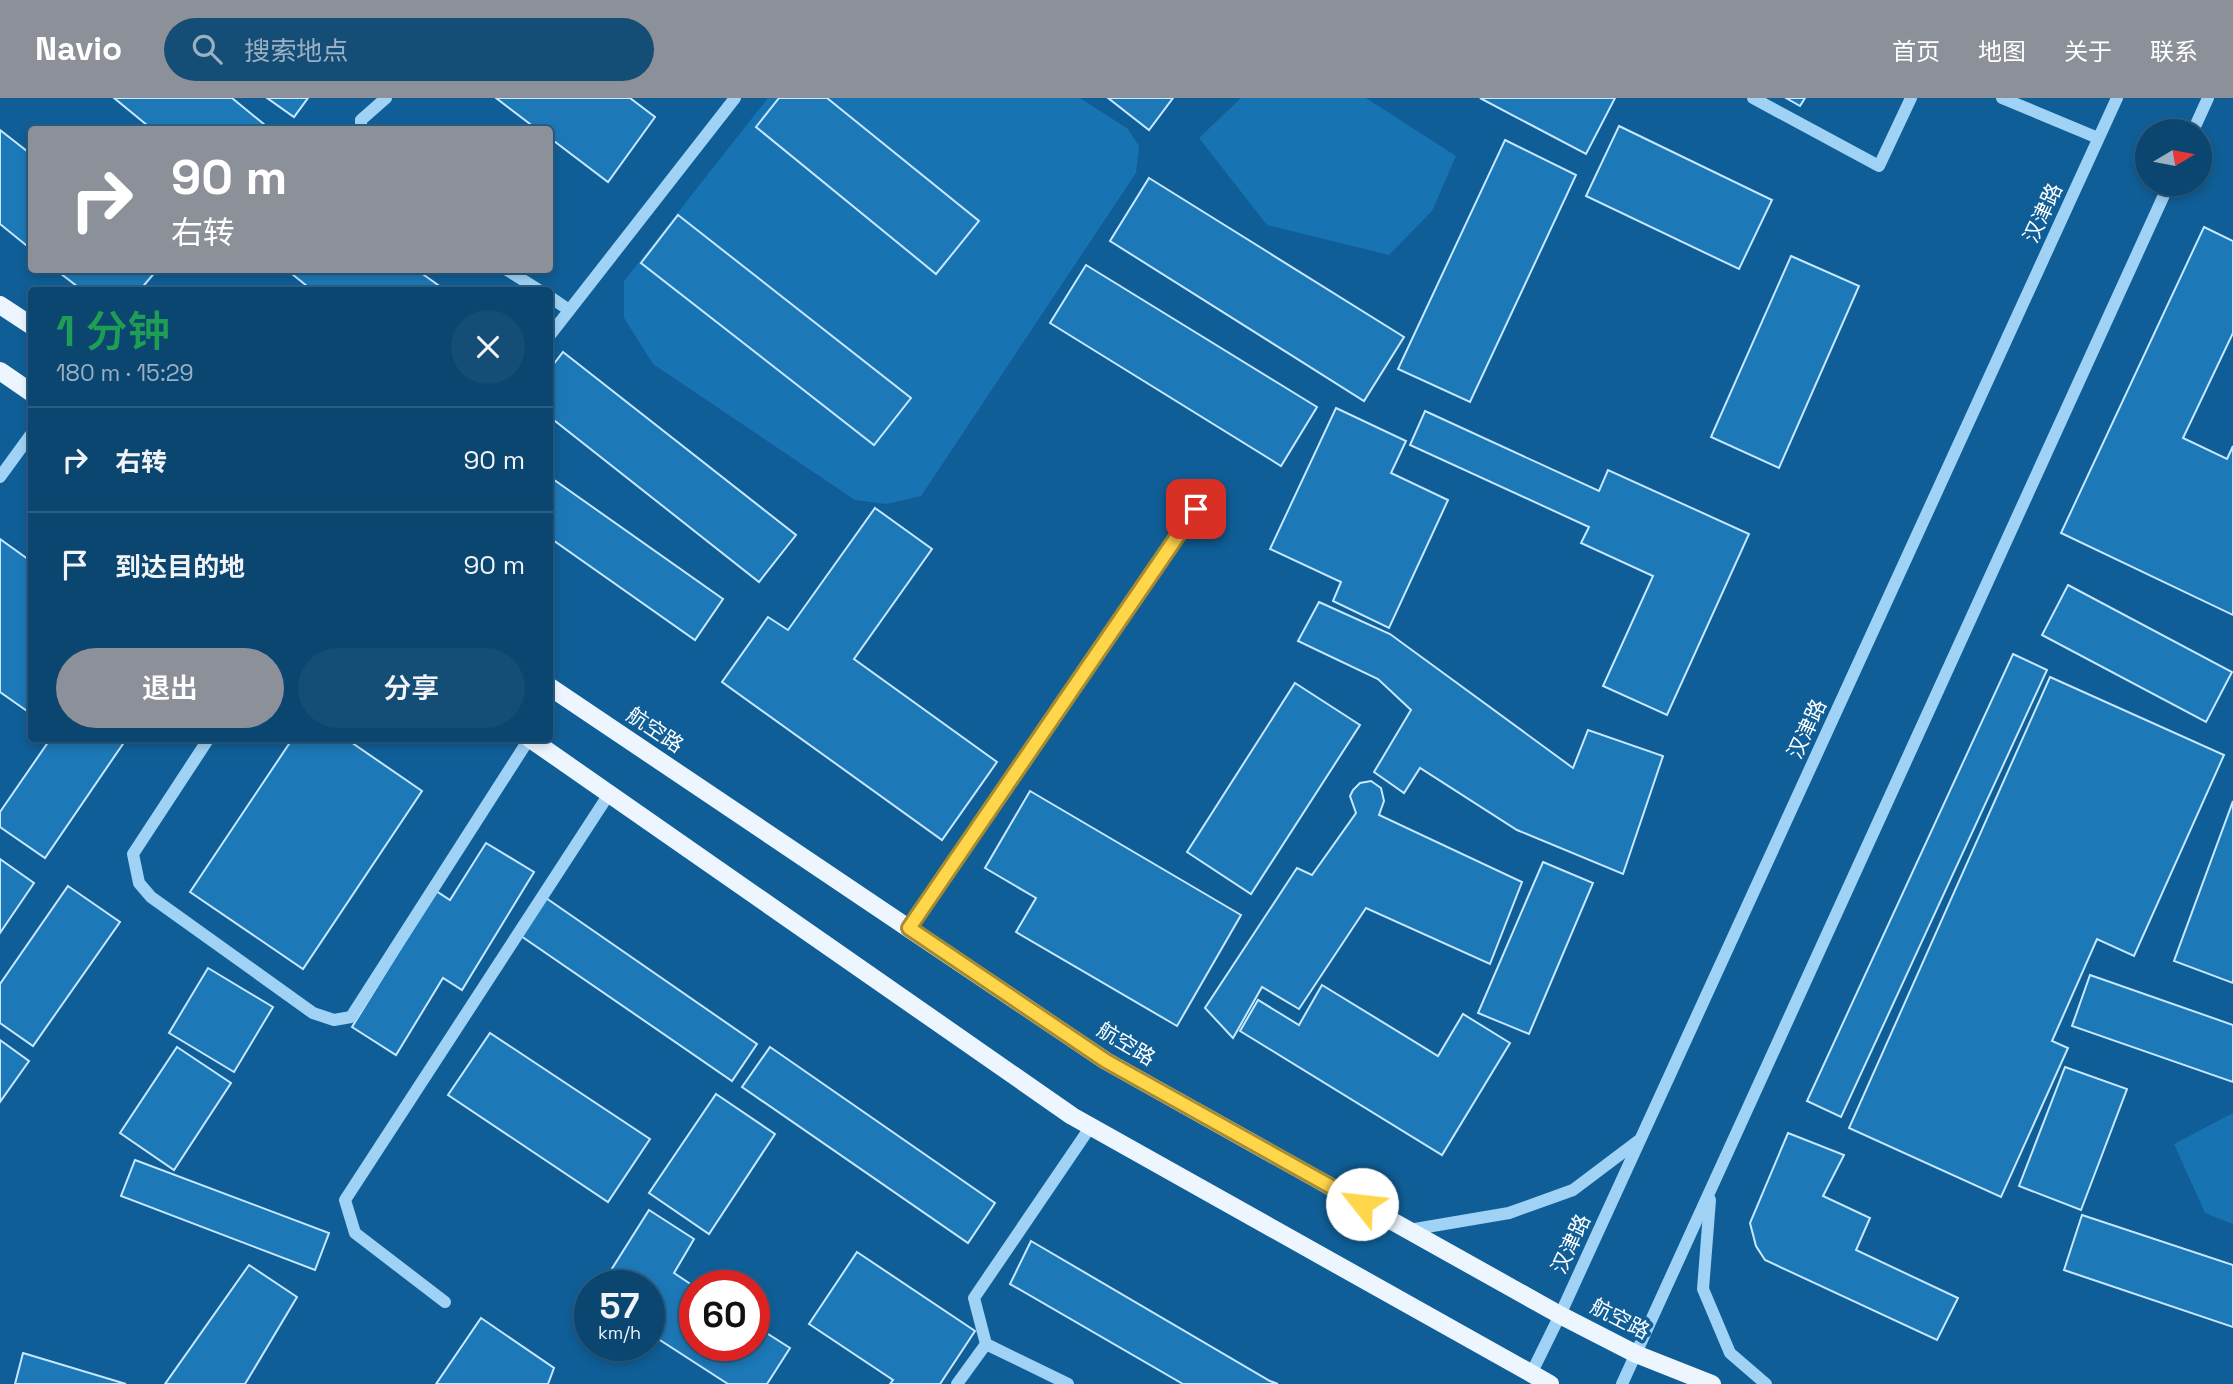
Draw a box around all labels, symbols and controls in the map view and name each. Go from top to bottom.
search box [164,18,654,81]
text: Navio [35,28,122,70]
icon: search [188,30,226,68]
text: 搜索地点 [244,34,348,68]
text: 首页 [1892,36,1940,67]
text: 地图 [1978,36,2026,67]
text: 关于 [2064,36,2112,67]
text: 联系 [2150,36,2198,67]
north arrow [2135,119,2212,196]
map controls [2135,119,2212,196]
text: 90 m [171,146,287,208]
icon: right [56,154,147,245]
street label: 汉津路 [2017,179,2068,247]
text: 右转 [171,213,235,253]
text: 1 分钟 [56,305,170,358]
button: close [451,310,525,384]
text: 180 m · 15:29 [56,358,194,388]
icon: right [56,441,94,479]
text: 90 m [463,443,525,477]
text: 右转 [115,445,167,479]
pin [1166,479,1226,539]
icon: arrive [1177,490,1215,528]
icon: arrive [56,546,94,584]
text: 90 m [463,548,525,582]
text: 到达目的地 [115,550,245,584]
button: 退出 [56,648,284,728]
button: 分享 [298,648,525,728]
street label: 汉津路 [1781,695,1832,763]
street label: 航空路 [622,701,689,758]
street label: 航空路 [1092,1016,1160,1071]
position arrow [1325,1167,1399,1241]
street label: 汉津路 [1545,1210,1596,1278]
speed limit sign: 60 [679,1270,770,1361]
text: 57 [600,1284,639,1328]
street label: 航空路 [1586,1292,1654,1345]
text: km/h [598,1321,641,1344]

